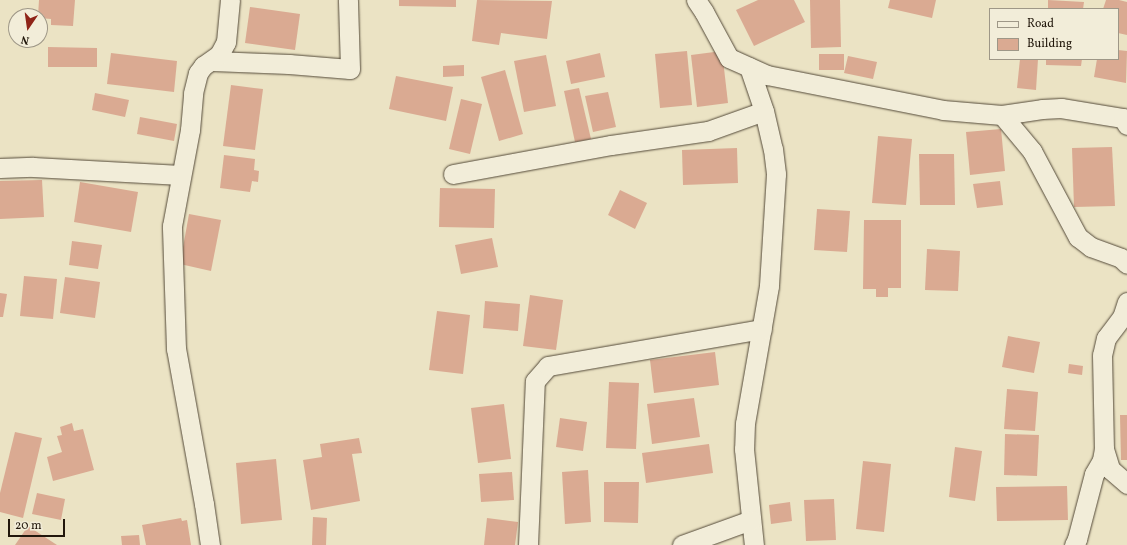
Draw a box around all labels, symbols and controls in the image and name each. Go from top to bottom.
north arrow [8,8,48,48]
legend [989,8,1119,60]
text: Road [1027,16,1054,32]
text: N [20,31,31,47]
text: Building [1027,36,1072,52]
scale bar [10,511,67,537]
text: 20 m [15,518,42,534]

